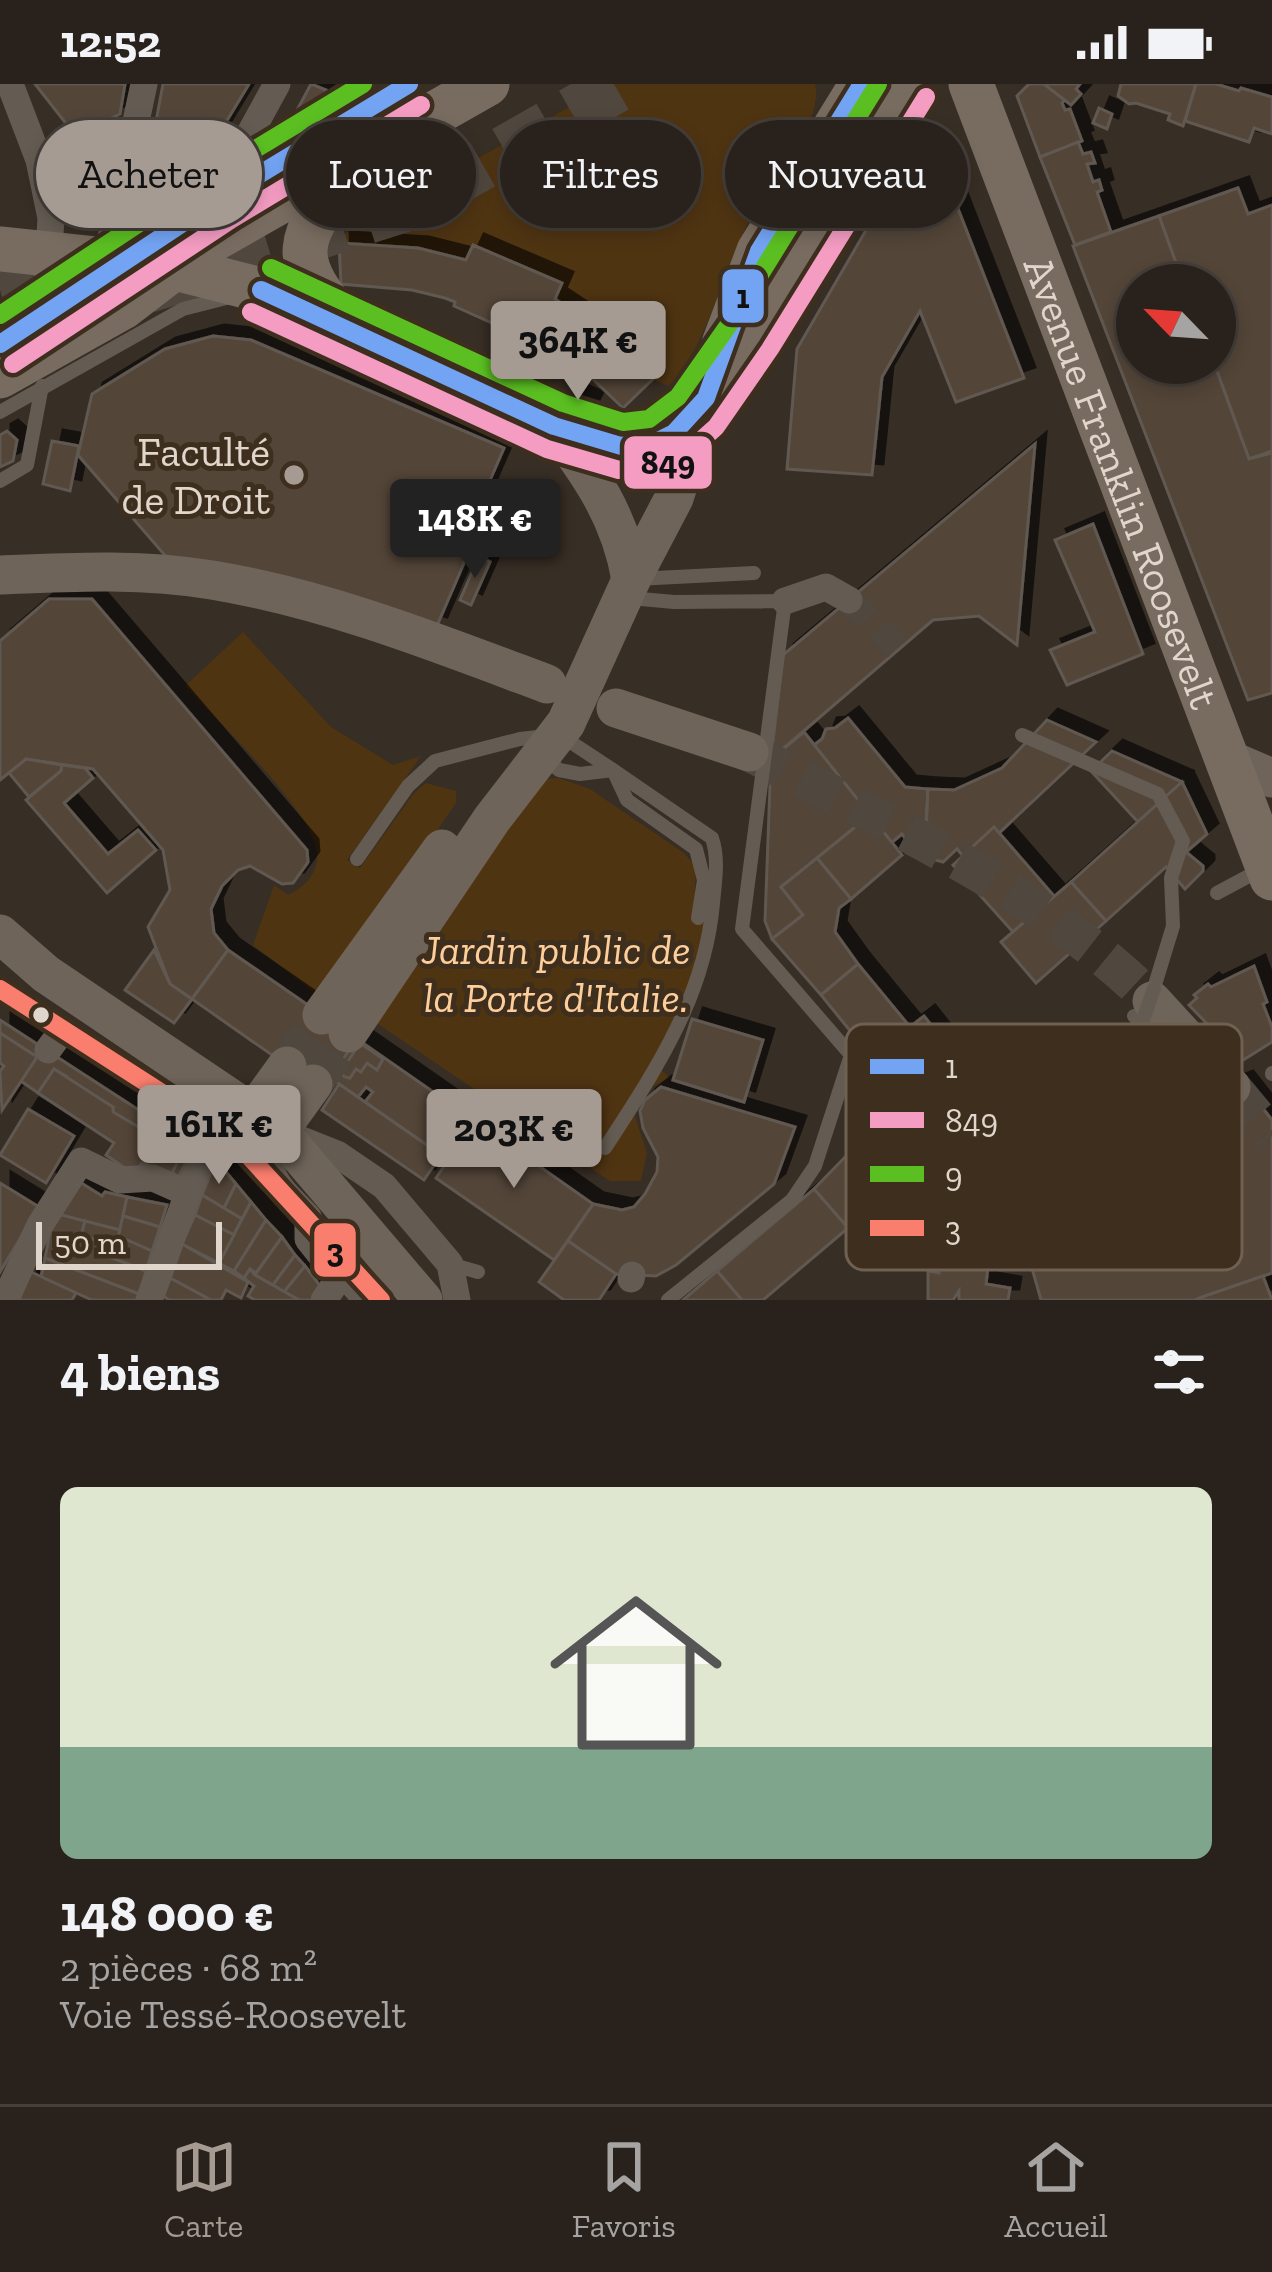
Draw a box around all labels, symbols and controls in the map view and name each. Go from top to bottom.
text: 12:52 [60,15,161,69]
chip: Acheter [36,120,262,228]
chip: Louer [286,120,476,228]
chip: Filtres [500,120,701,228]
chip: Nouveau [725,120,968,228]
street label: Avenue Franklin Roosevelt [1013,249,1231,716]
north arrow [1116,264,1236,384]
map controls [1116,264,1236,384]
line badge: 1 [720,267,766,325]
text: 1 [736,277,750,316]
pin: 364K € [480,301,676,403]
text: 364K € [518,316,638,363]
place label: Faculté de Droit [122,426,270,525]
line badge: 849 [622,434,714,491]
text: 849 [641,443,695,482]
marker: Faculté de Droit [281,462,307,488]
pin: 148K € [377,479,573,581]
text: 148K € [417,494,533,541]
park label: Jardin public de la Porte d'Italie. [420,924,691,1023]
unlabelled marker [30,1004,52,1026]
legend [846,1024,1242,1270]
text: 1 [945,1047,958,1086]
pin: 161K € [121,1085,317,1187]
pin: 203K € [416,1089,612,1191]
text: 161K € [164,1100,274,1147]
text: 849 [945,1101,998,1140]
text: 203K € [454,1104,574,1151]
text: 9 [945,1155,963,1194]
text: 3 [945,1209,961,1248]
scale bar [36,1216,222,1269]
line badge: 3 [312,1221,358,1279]
text: 50 m [54,1223,126,1262]
text: 3 [326,1231,344,1270]
icon: filters [1146,1339,1212,1405]
text: 4 biens [60,1342,220,1403]
icon: home [528,1565,744,1781]
text: 148 000 € [60,1883,275,1944]
text: 2 pièces · 68 m² [60,1944,317,1991]
text: Voie Tessé-Roosevelt [60,1991,406,2038]
tab: Carte [164,2134,243,2245]
tab: Favoris [572,2134,676,2245]
tab: Accueil [1004,2134,1108,2245]

